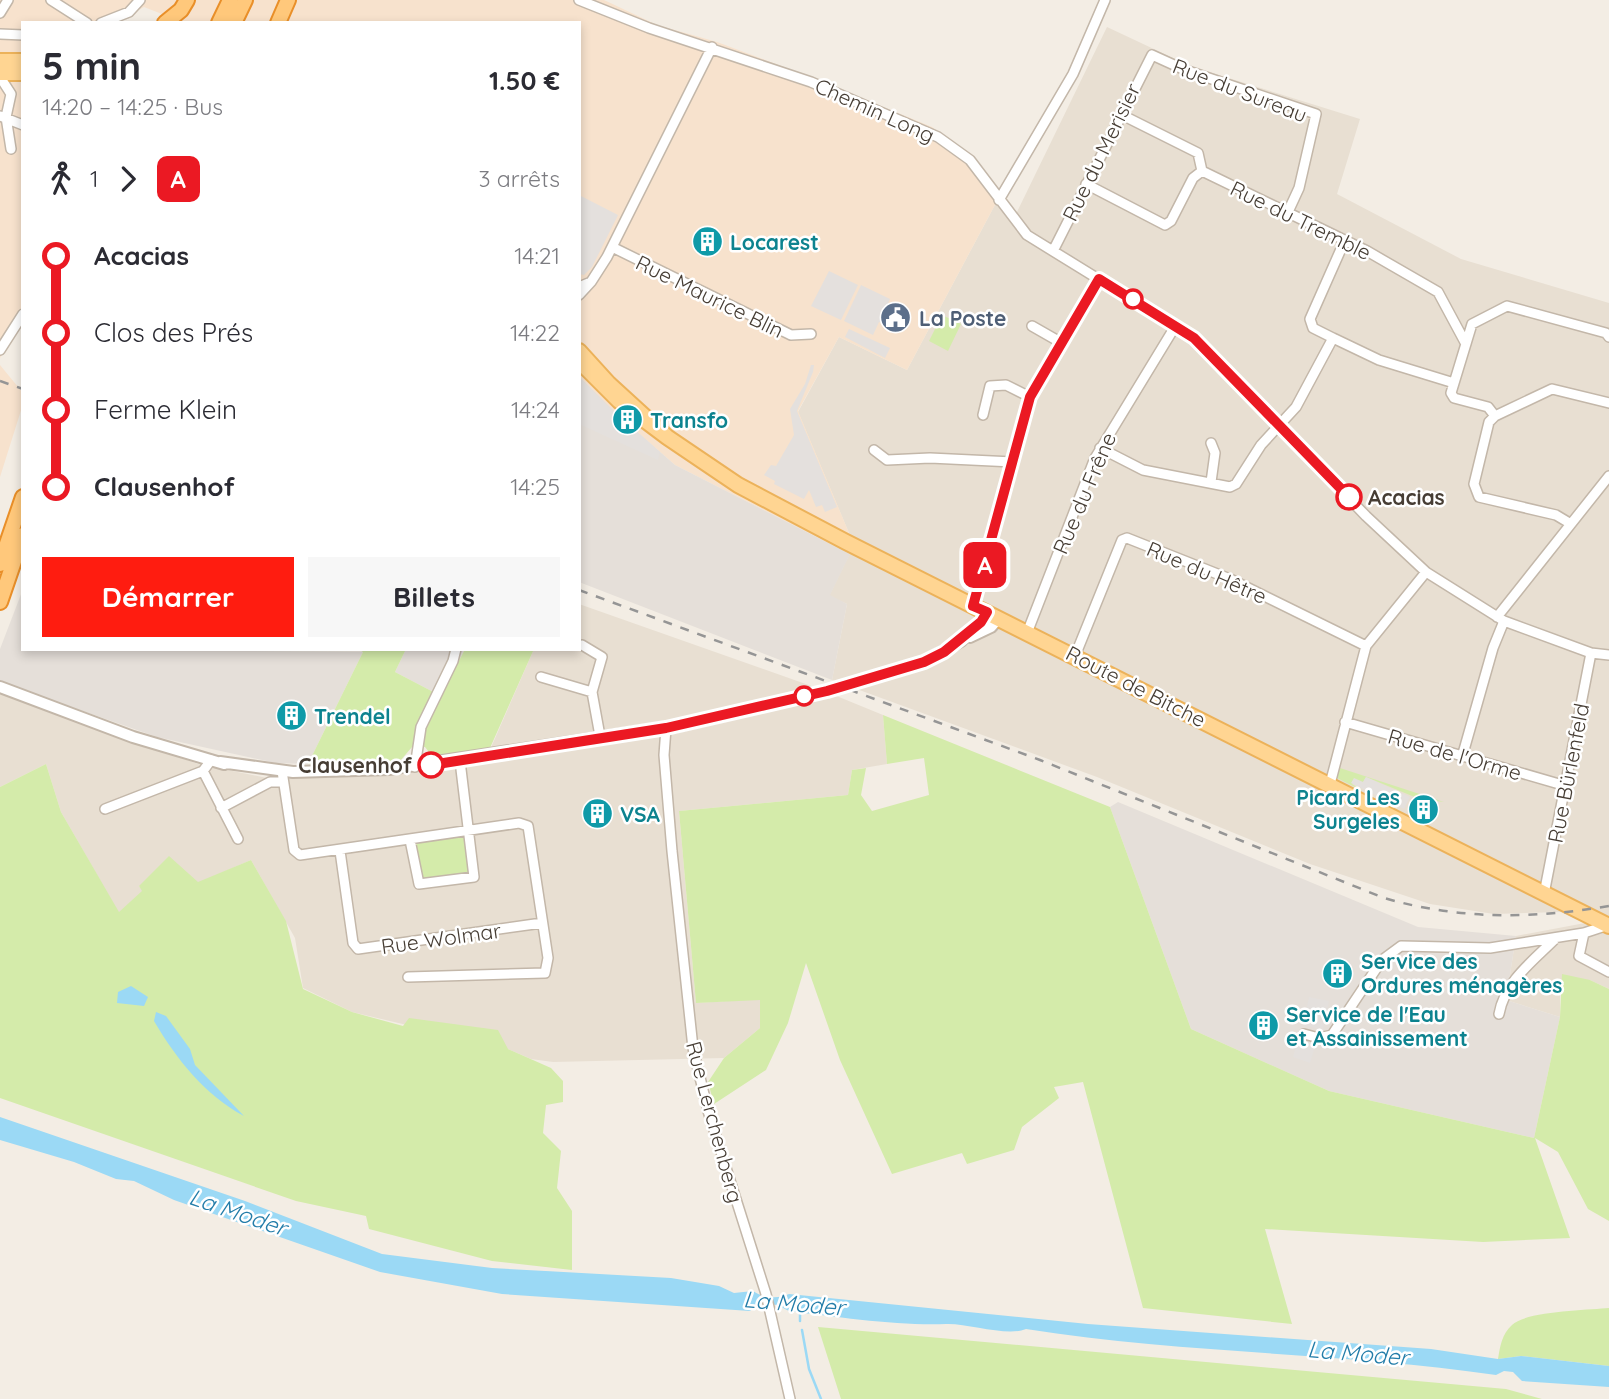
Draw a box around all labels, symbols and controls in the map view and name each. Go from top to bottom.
text: 5 min [42,42,141,90]
street label: Rue du Sureau [1169,52,1311,128]
text: 1.50 € [489,64,560,97]
street label: Chemin Long [811,72,939,148]
street label: Rue du Merisier [1056,79,1146,225]
text: 14:20 – 14:25 · Bus [42,92,223,121]
icon: walk [42,160,80,198]
icon: forward [109,160,147,198]
text: 1 [90,164,99,193]
text: A [171,164,186,194]
text: 3 arrêts [478,164,560,193]
street label: Rue du Tremble [1226,175,1376,265]
building icon: Locarest [690,225,724,259]
place label: Locarest [730,229,819,255]
text: Acacias [94,239,189,272]
text: 14:21 [514,241,560,270]
street label: Rue Maurice Blin [632,249,788,343]
unlabelled marker [1123,289,1143,309]
public building icon: La Poste [879,301,913,335]
place label: La Poste [919,305,1006,331]
text: Clos des Prés [94,316,253,349]
text: 14:22 [510,318,560,347]
text: Ferme Klein [94,393,237,426]
text: 14:24 [511,395,560,424]
building icon: Transfo [610,403,644,437]
place label: Transfo [650,407,728,433]
street label: Rue du Frêne [1047,428,1121,558]
text: Clausenhof [94,470,235,503]
text: 14:25 [510,472,560,501]
marker: Acacias [1336,484,1362,510]
place label: Acacias [1368,484,1445,510]
street label: Rue du Hêtre [1143,535,1271,609]
line badge: A [962,542,1008,588]
text: A [977,550,993,580]
button: Démarrer [42,557,294,637]
button: Billets [308,557,560,637]
street label: Route de Bitche [1062,640,1210,732]
unlabelled marker [794,686,814,706]
building icon: Trendel [274,699,308,733]
street label: Rue Bürlenfeld [1542,701,1594,845]
place label: Trendel [314,703,391,729]
street label: Rue de l'Orme [1385,723,1525,785]
place label: Clausenhof [298,752,413,778]
marker: Clausenhof [418,752,444,778]
place label: Picard Les Surgeles [1296,784,1400,834]
building icon: Picard Les Surgeles [1406,792,1440,826]
building icon: VSA [580,797,614,831]
place label: VSA [620,801,661,827]
street label: Rue Wolmar [379,917,503,959]
place label: Service des Ordures ménagères [1361,948,1562,998]
building icon: Service des Ordures ménagères [1321,956,1355,990]
place label: Service de l'Eau et Assainissement [1286,1001,1468,1051]
building icon: Service de l'Eau et Assainissement [1246,1009,1280,1043]
street label: Rue Lerchenberg [681,1038,749,1206]
water label: La Moder [185,1182,294,1243]
water label: La Moder [742,1284,849,1322]
water label: La Moder [1306,1334,1413,1372]

